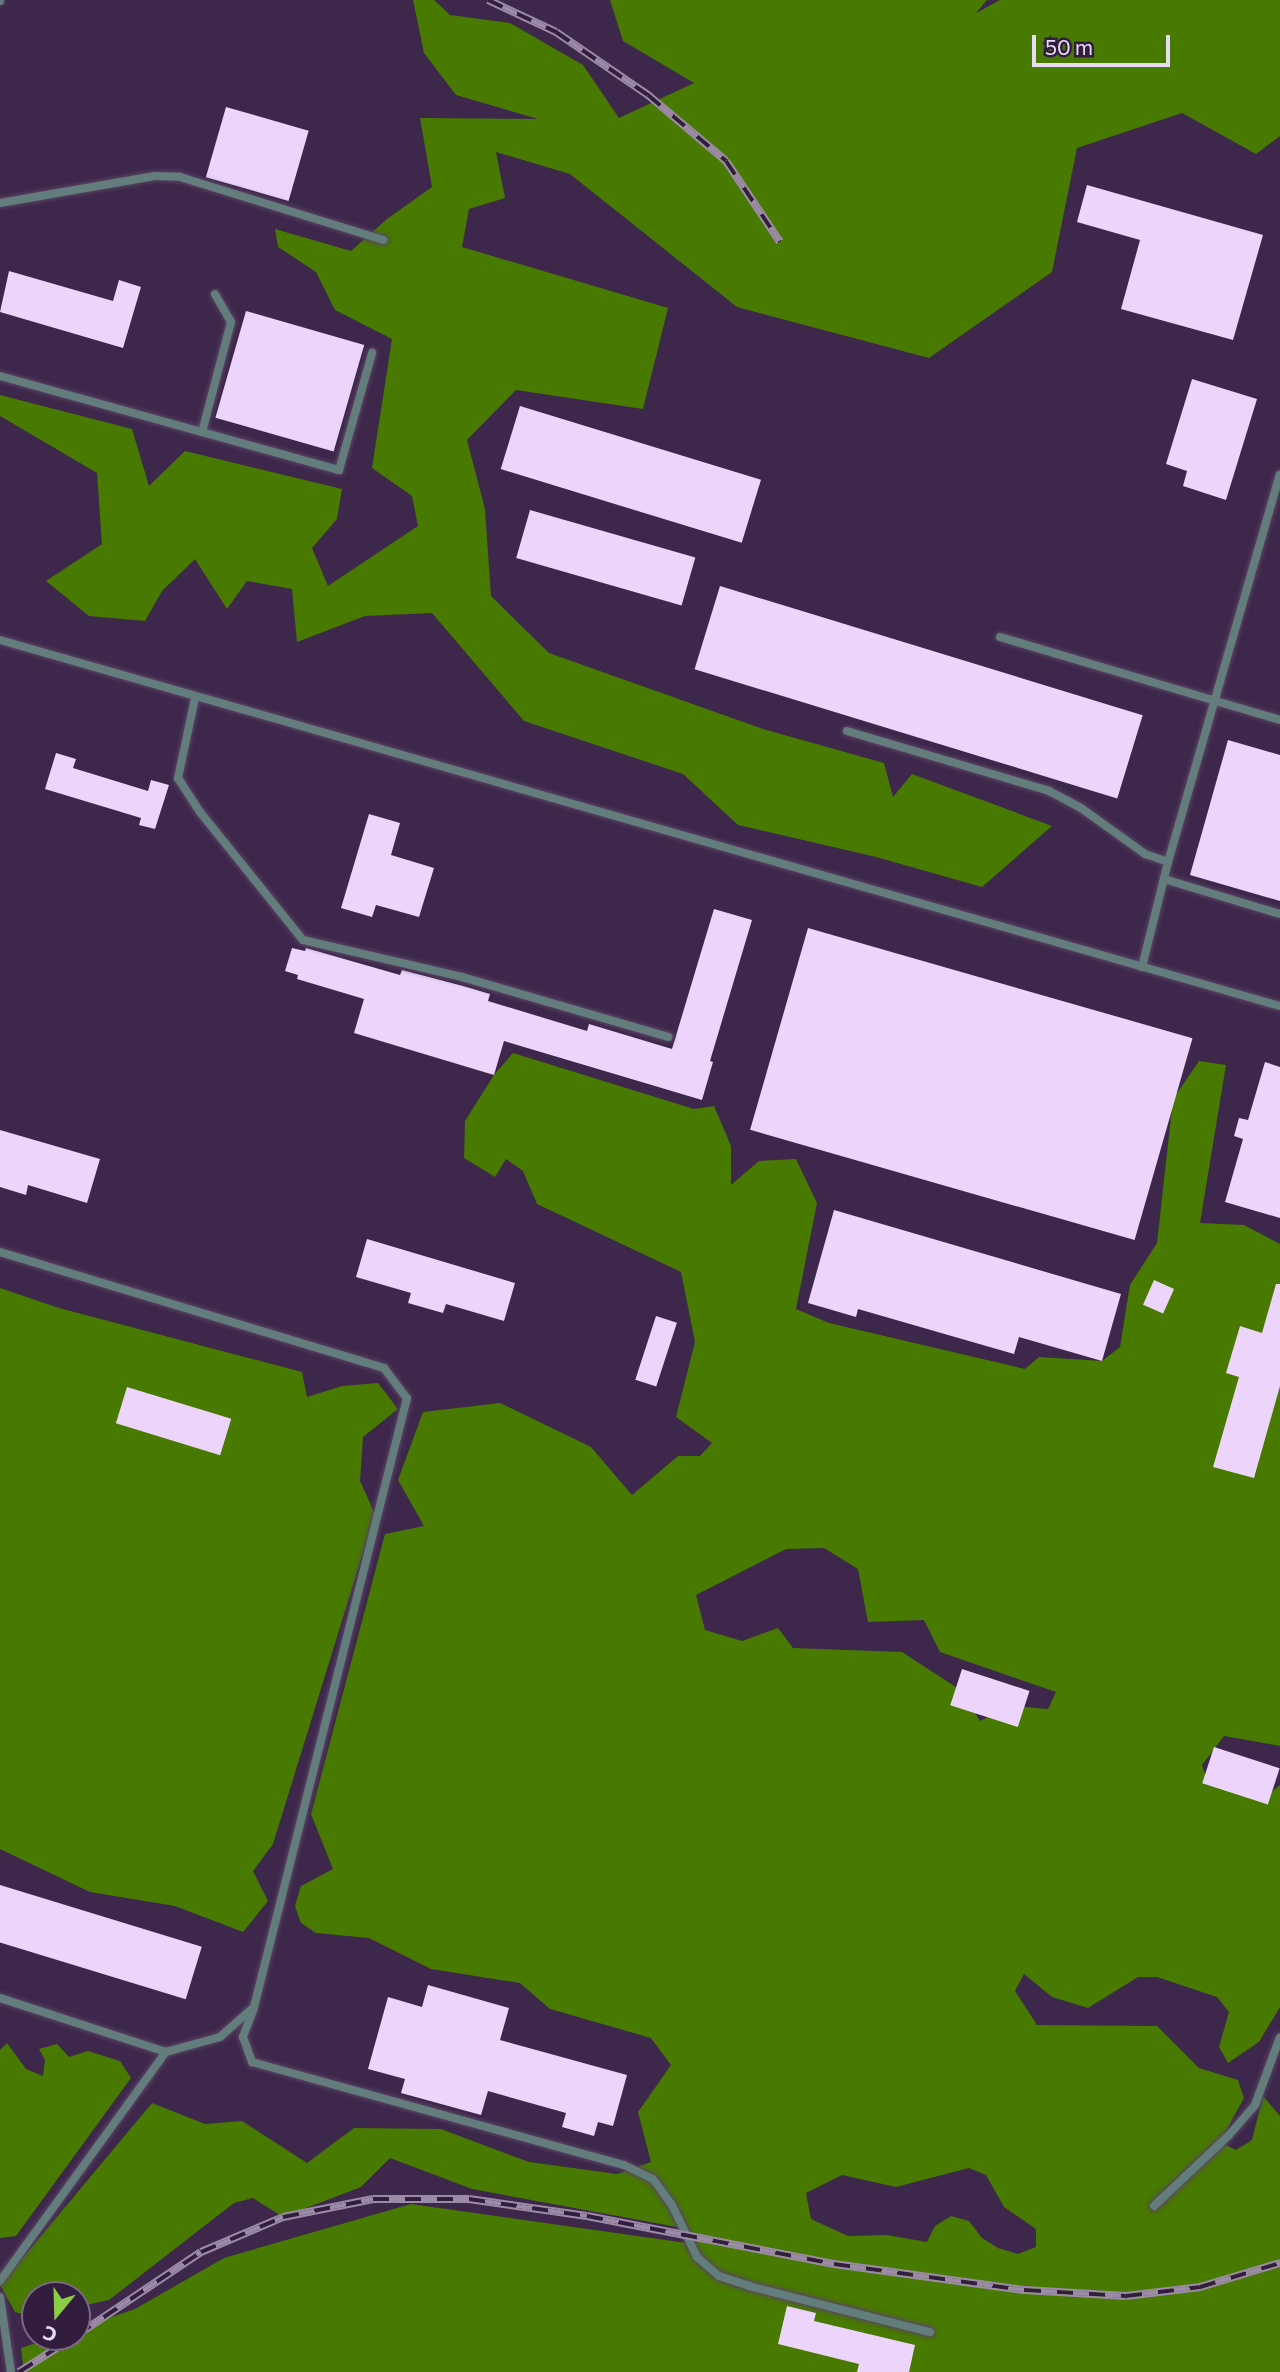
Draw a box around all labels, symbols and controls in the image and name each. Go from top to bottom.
scale bar [1035,21,1173,65]
text: 50 m [1045,34,1093,59]
north arrow [21,2281,91,2351]
text: С [40,2321,60,2347]

